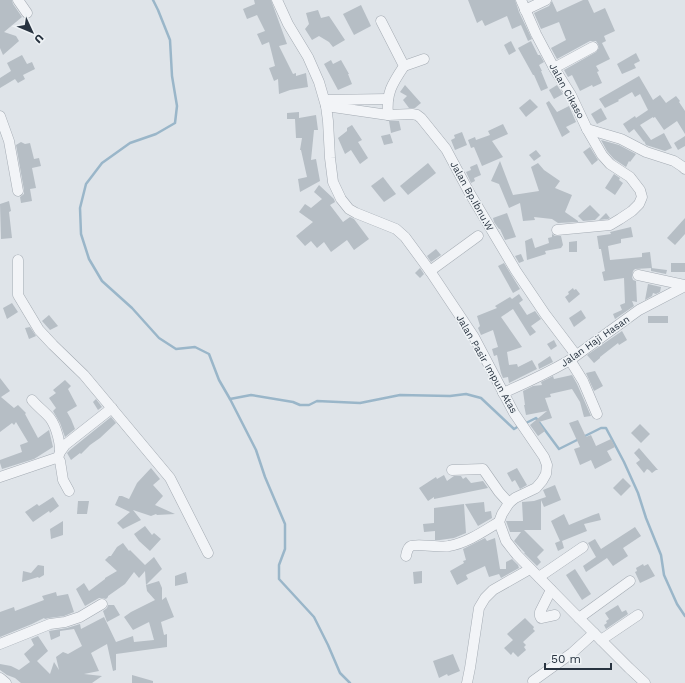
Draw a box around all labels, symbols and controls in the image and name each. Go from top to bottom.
north arrow [12,12,52,52]
text: U [31,31,46,46]
street label: Jalan Cikaso [547,61,587,121]
street label: Jalan Bp.Ibnu.W [448,159,496,233]
street label: Jalan Pasir Impun Atas [454,313,520,415]
street label: Jalan Haji Hasan [559,313,631,369]
scale bar [545,645,611,671]
text: 50 m [551,652,581,666]

